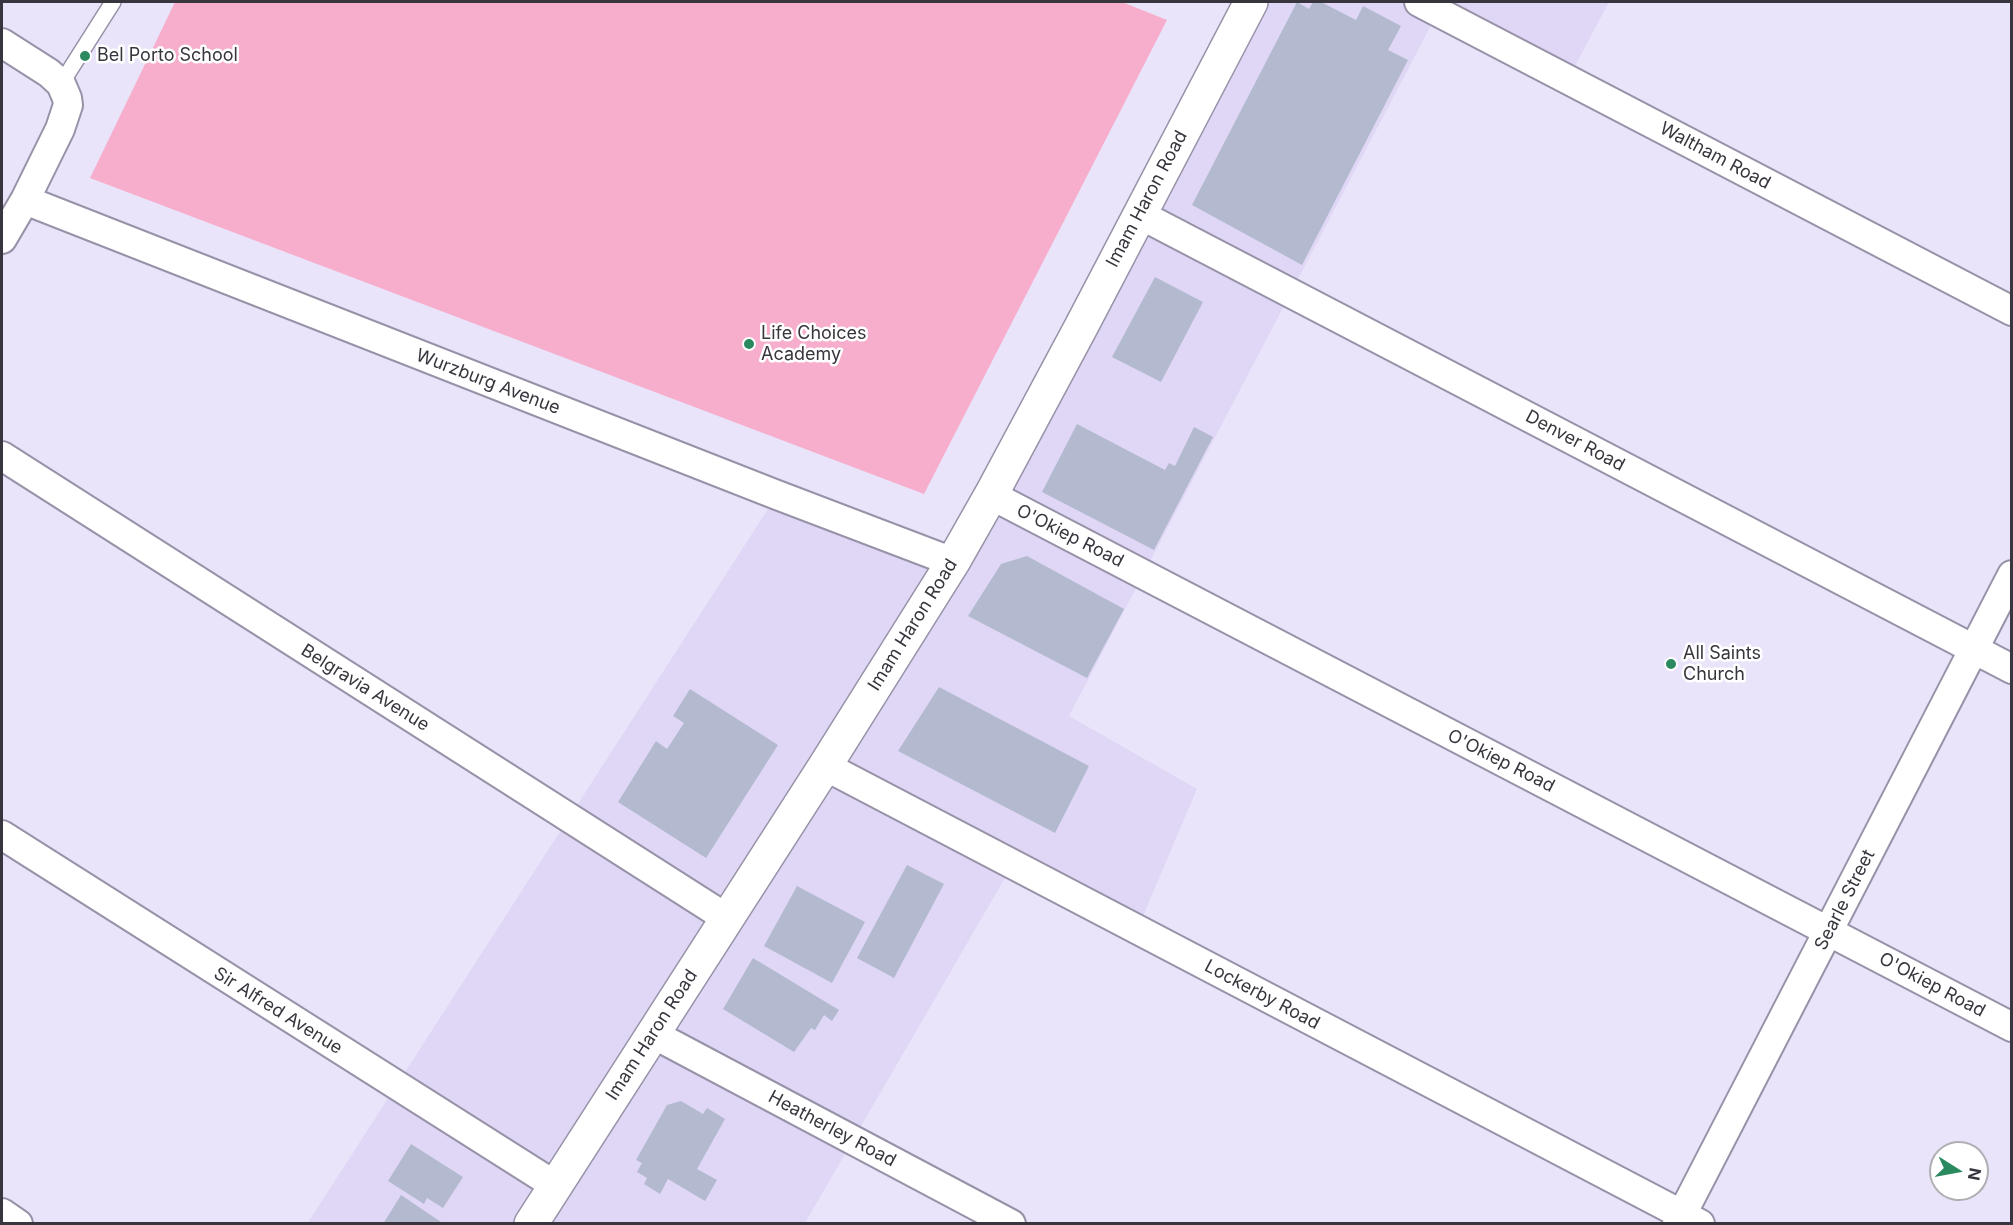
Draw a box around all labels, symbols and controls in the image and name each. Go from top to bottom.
place label: Bel Porto School [97,45,238,67]
marker: Bel Porto School [78,49,92,63]
street label: Waltham Road [1656,118,1774,194]
street label: Imam Haron Road [1102,127,1192,271]
place label: Life Choices Academy [761,323,866,366]
marker: Life Choices Academy [742,337,756,351]
street label: Wurzburg Avenue [413,345,563,419]
street label: Denver Road [1522,406,1628,476]
street label: O'Okiep Road [1013,500,1127,572]
street label: Imam Haron Road [864,555,962,695]
street label: Belgravia Avenue [297,640,433,736]
place label: All Saints Church [1683,643,1761,686]
marker: All Saints Church [1664,657,1678,671]
street label: O'Okiep Road [1444,725,1558,797]
street label: Searle Street [1810,846,1880,954]
street label: O'Okiep Road [1875,948,1989,1022]
street label: Lockerby Road [1201,956,1323,1034]
street label: Sir Alfred Avenue [210,963,346,1059]
street label: Imam Haron Road [602,966,702,1104]
street label: Heatherley Road [765,1086,899,1172]
north arrow [1929,1141,1989,1201]
text: N [1964,1166,1986,1182]

